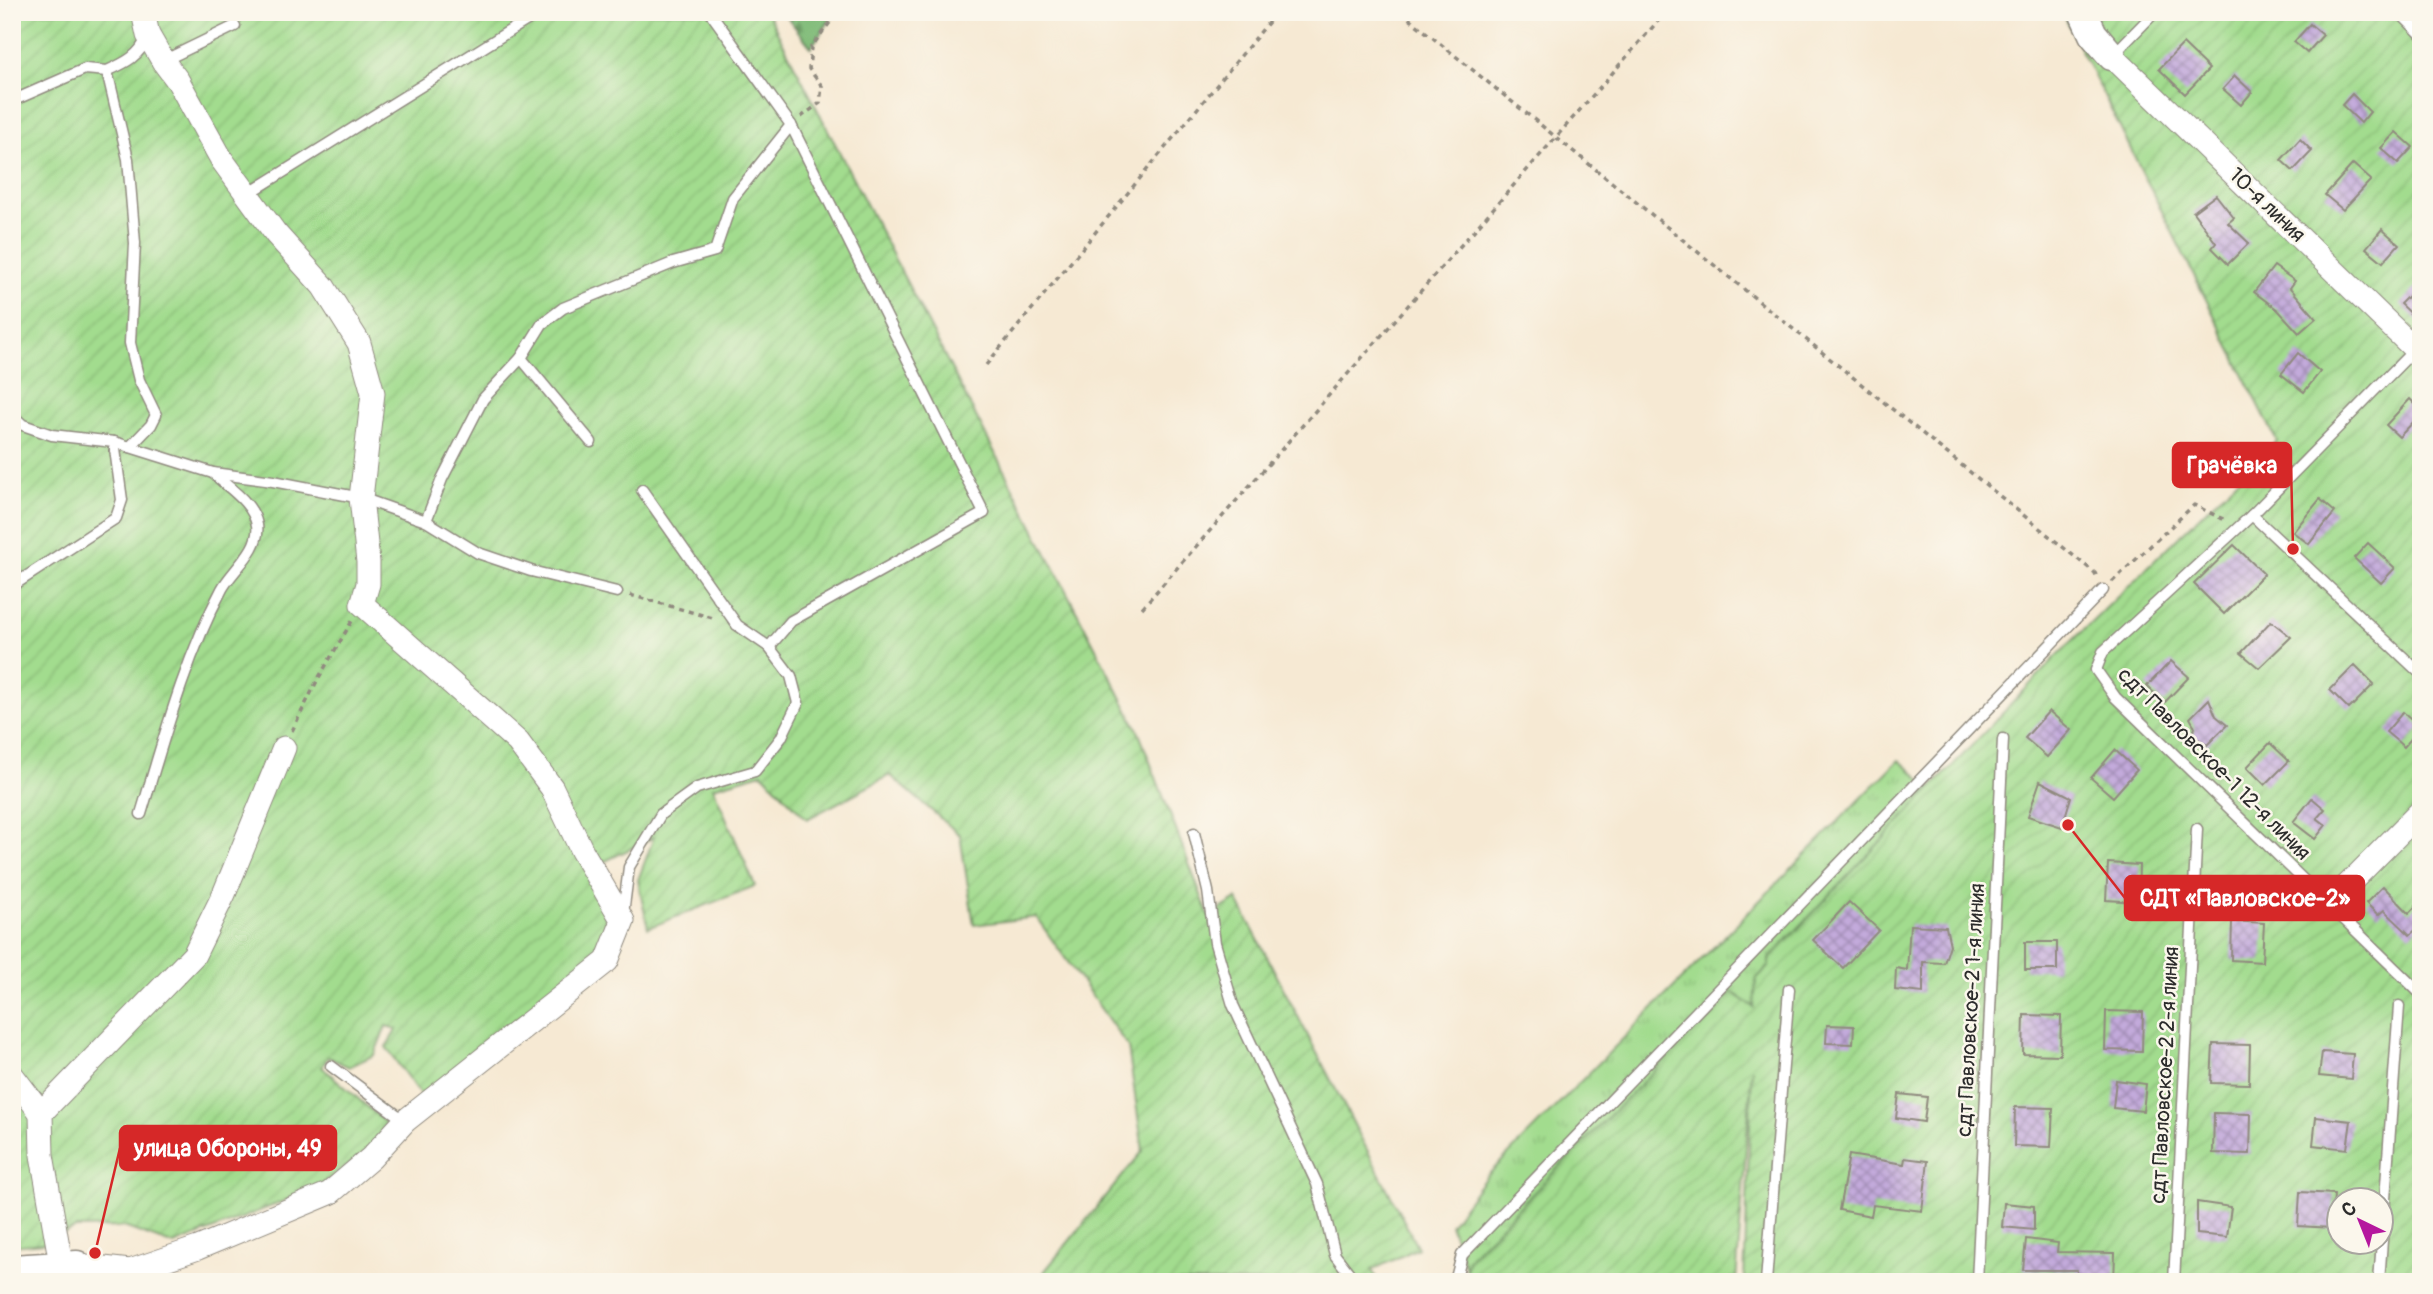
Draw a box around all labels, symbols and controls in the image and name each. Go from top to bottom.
street label: 10-я линия [2223,162,2311,248]
callout: Грачёвка [2173,443,2291,487]
text: Грачёвка [2187,451,2278,480]
street label: сдт Павловское-1 12-я линия [2112,662,2316,866]
callout: СДТ «Павловское-2» [2125,876,2364,920]
street label: сдт Павловское-2 1-я линия [1951,883,1991,1137]
text: СДТ «Павловское-2» [2140,884,2351,913]
street label: сдт Павловское-2 2-я линия [2145,946,2185,1204]
callout: улица Обороны, 49 [120,1126,336,1170]
text: улица Обороны, 49 [133,1134,322,1163]
north arrow [2324,1186,2394,1256]
text: С [2337,1196,2362,1222]

